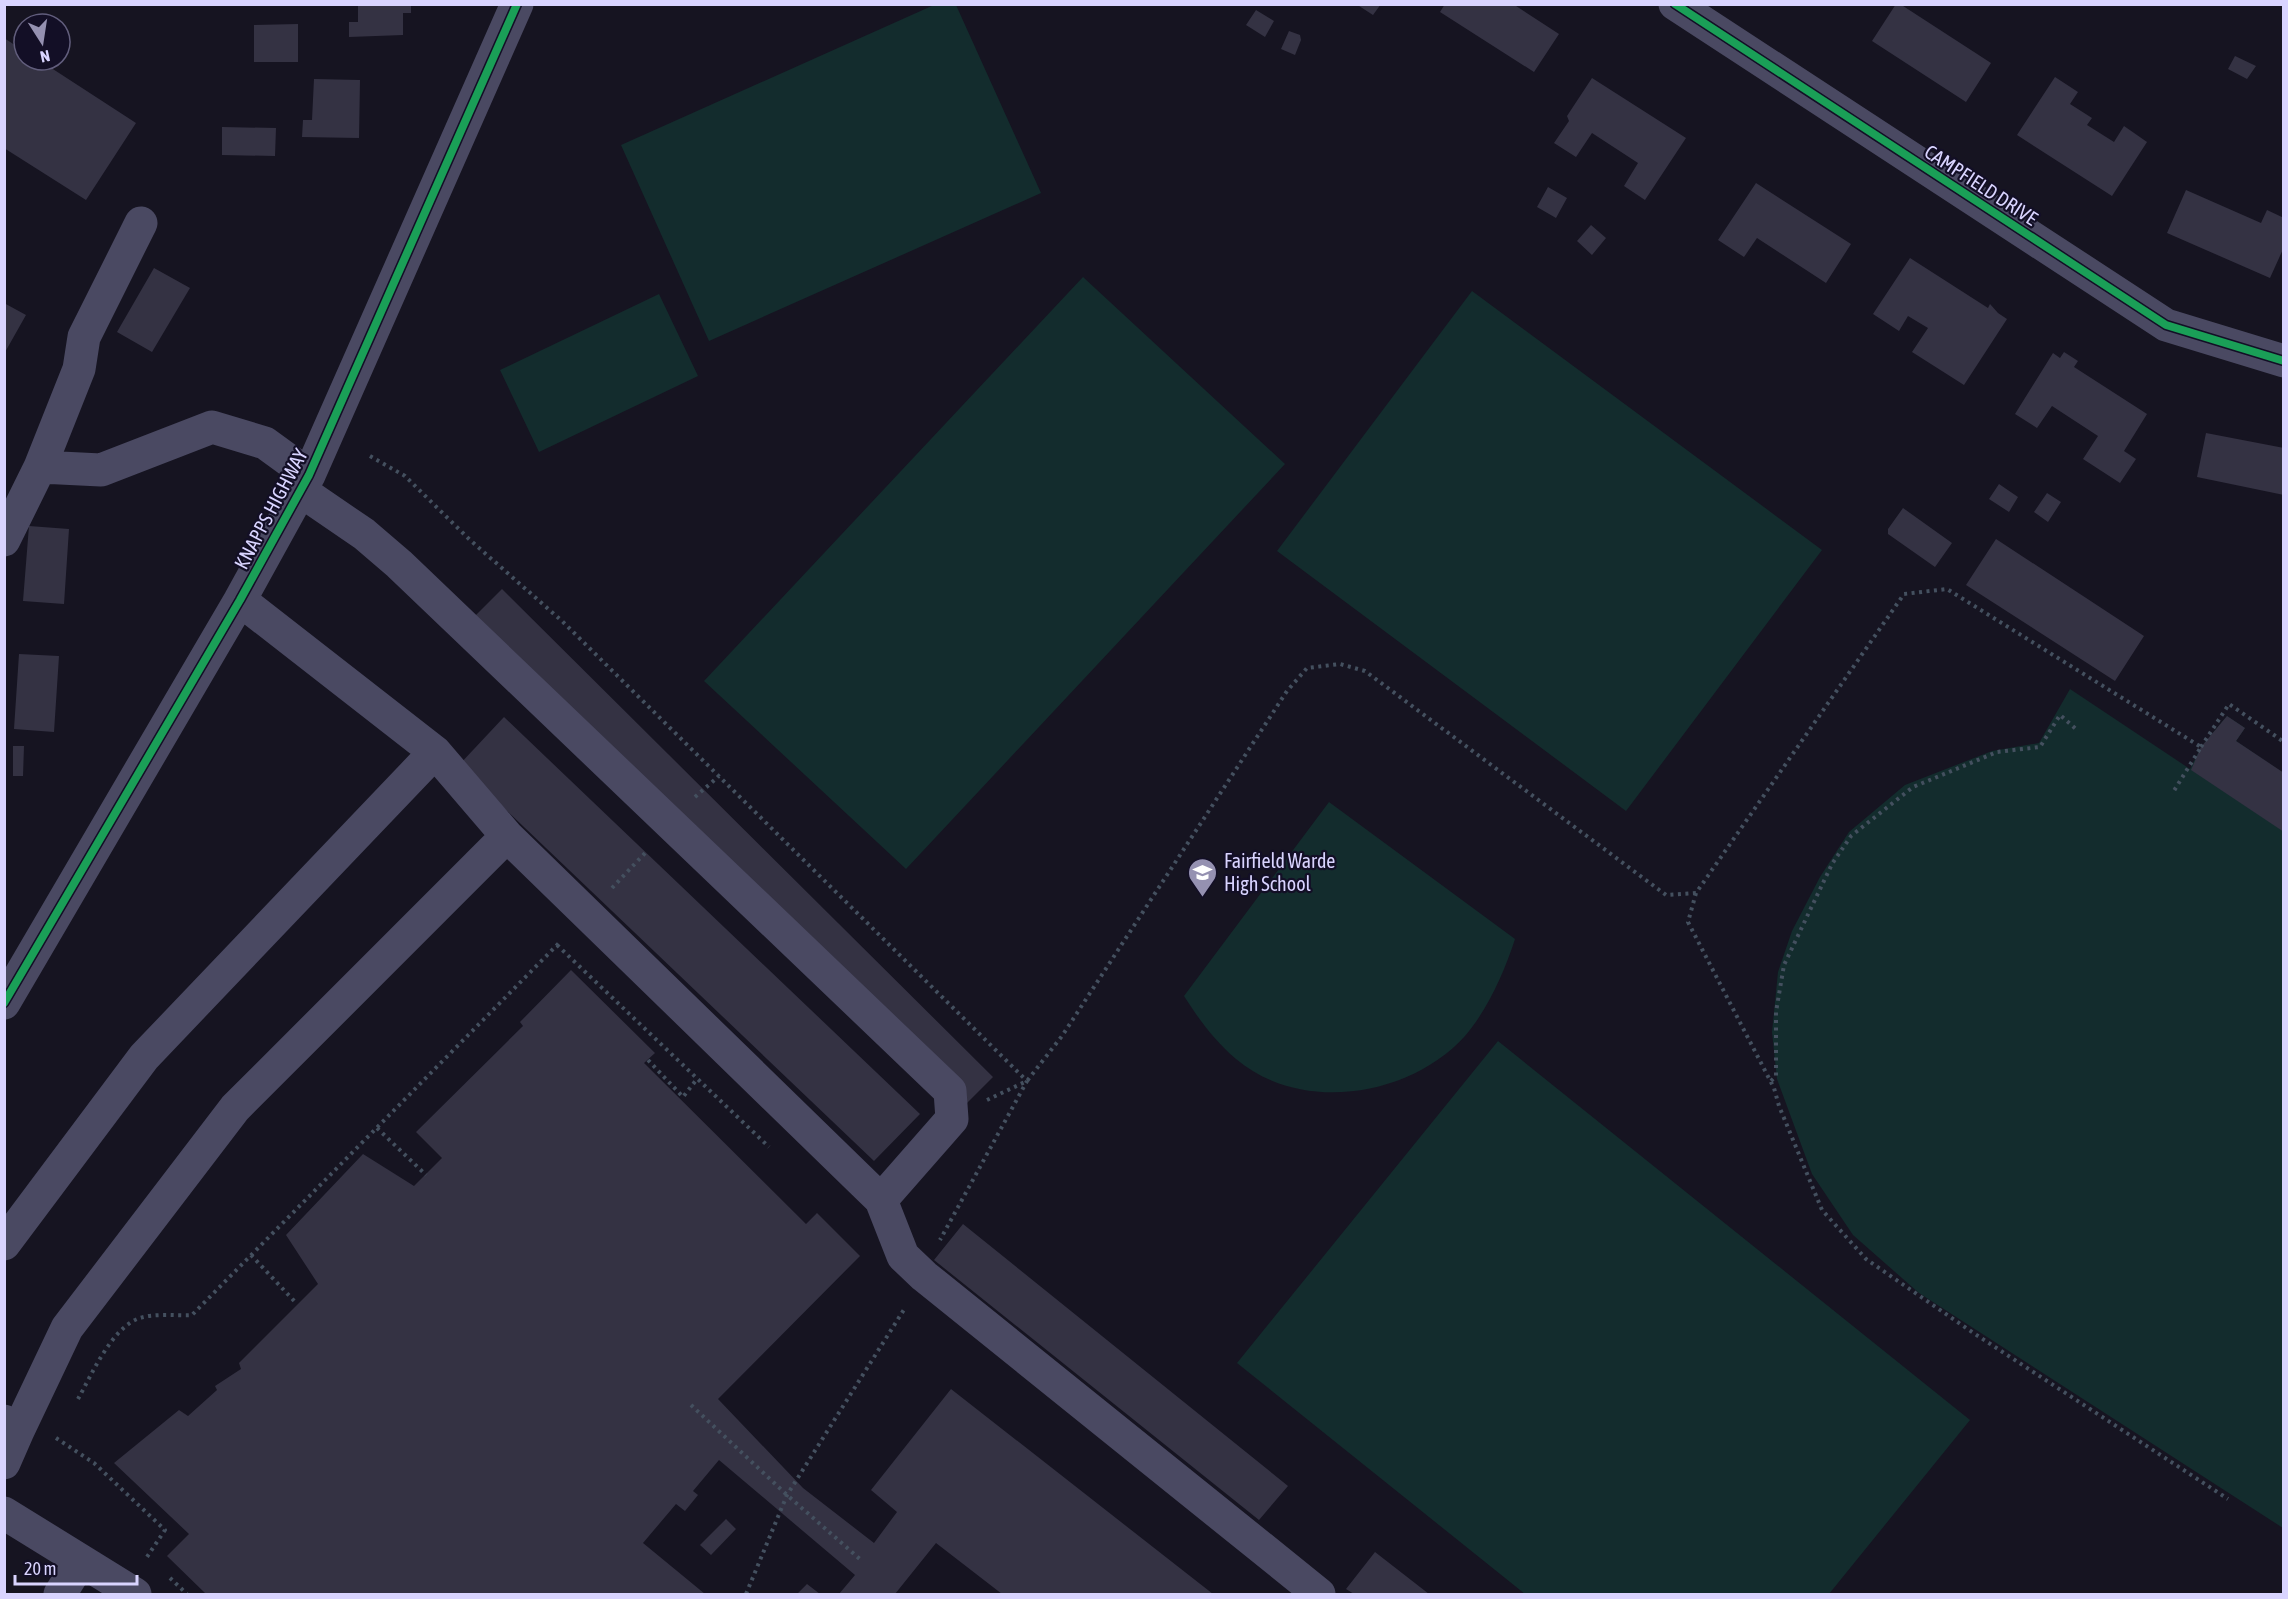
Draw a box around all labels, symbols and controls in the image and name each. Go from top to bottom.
north arrow [12,12,72,72]
text: N [39,47,52,66]
street label: CAMPFIELD DRIVE [1921,140,2042,230]
street label: KNAPPS HIGHWAY [229,445,312,573]
place label: Fairfield Warde High School [1224,849,1335,895]
school or university icon: Fairfield Warde High School [1187,856,1219,898]
scale bar [15,1548,136,1586]
text: 20 m [24,1558,56,1579]

